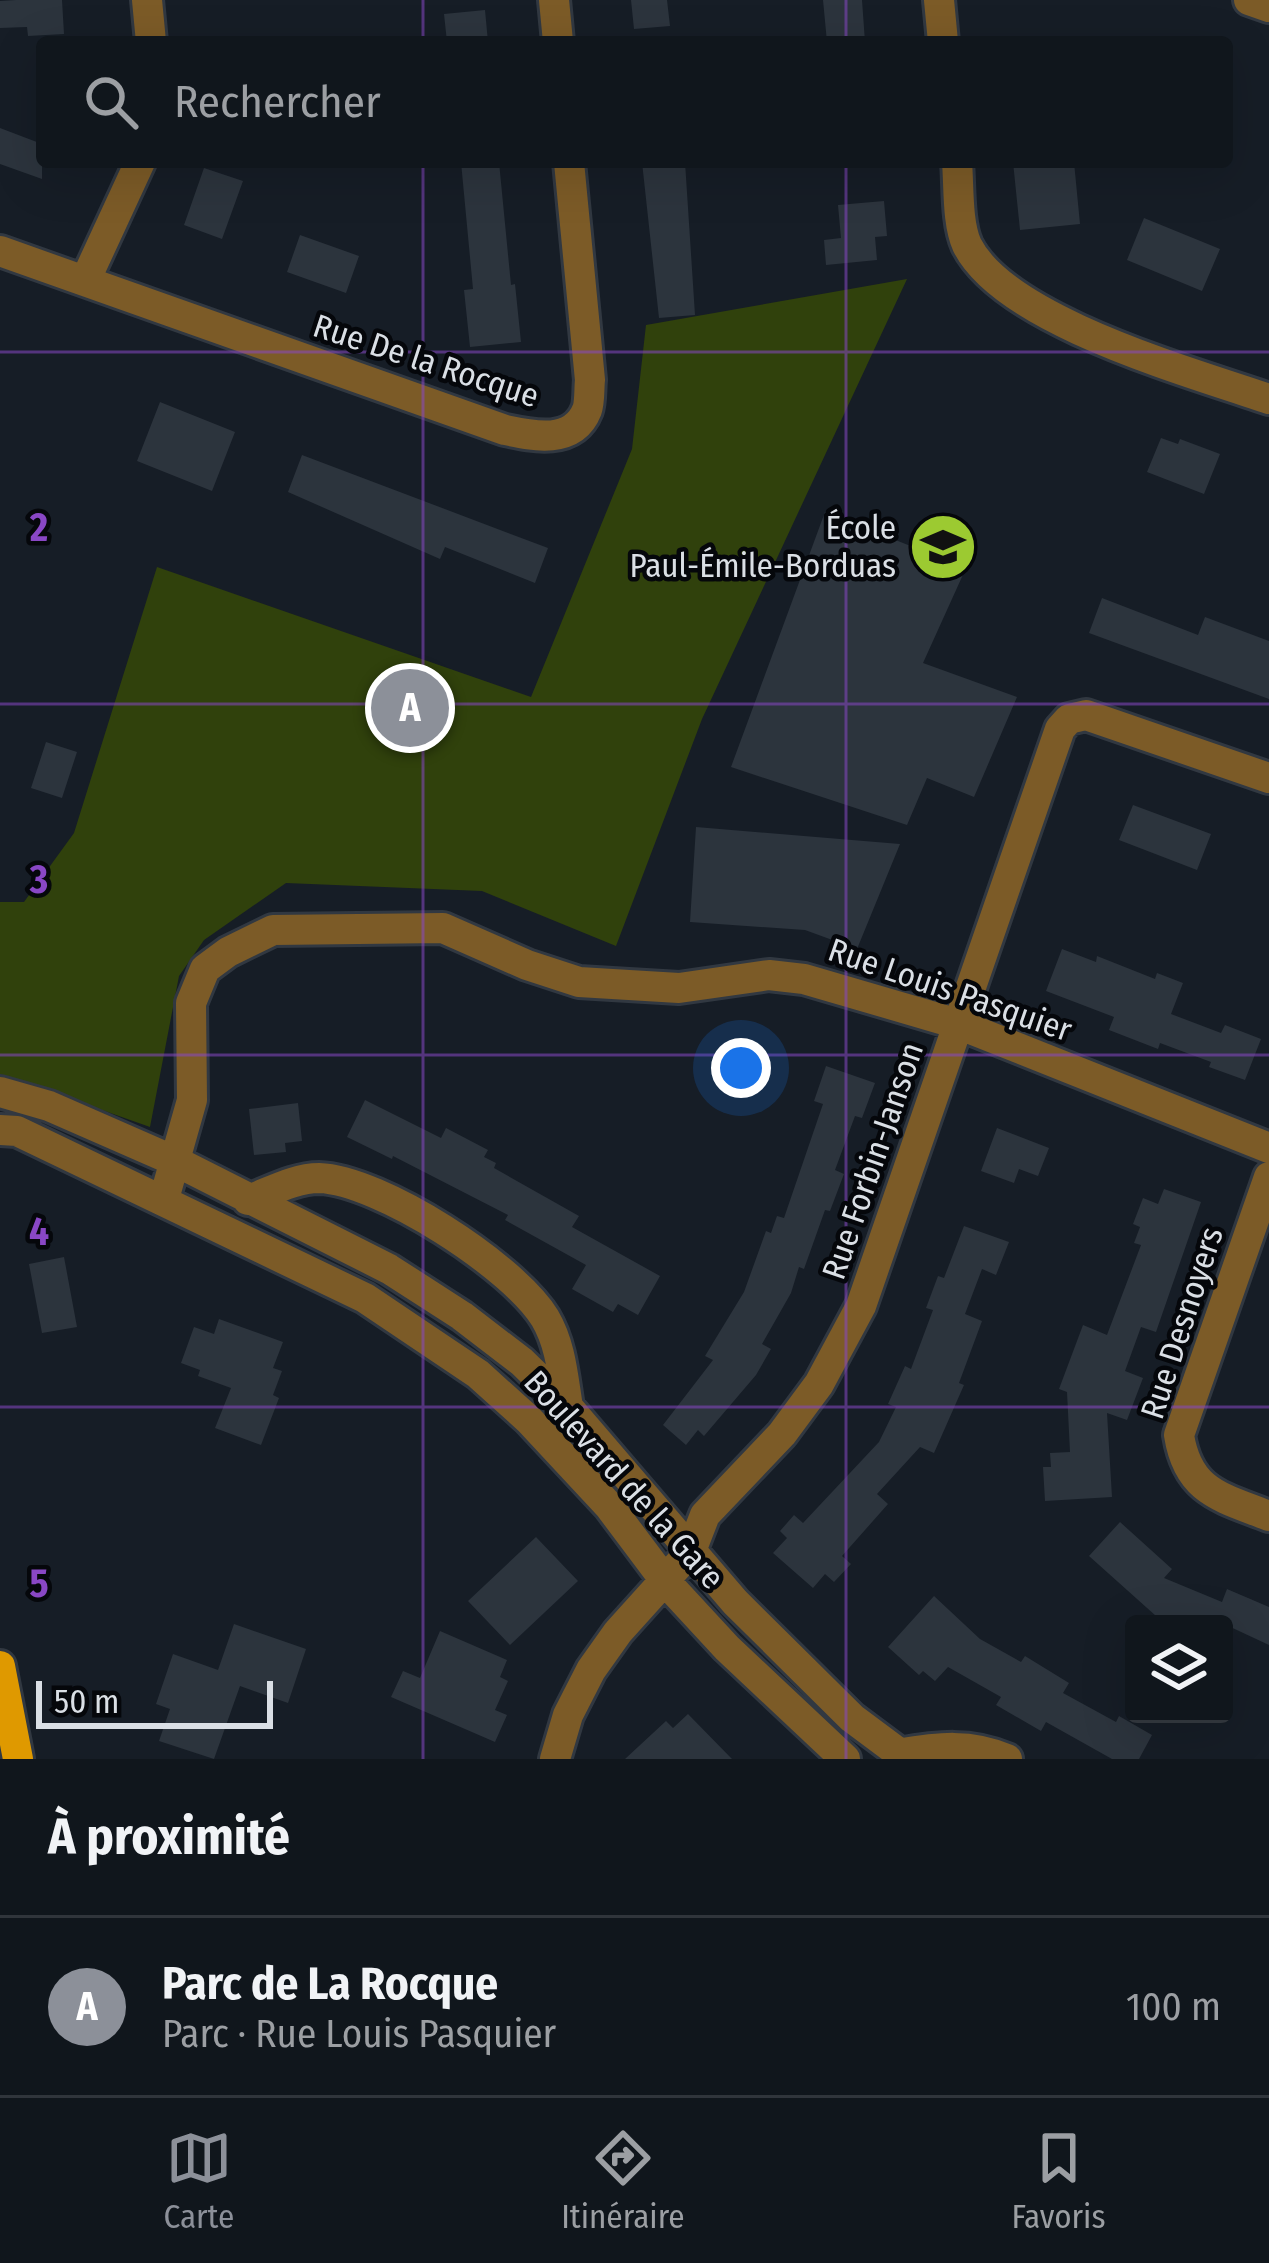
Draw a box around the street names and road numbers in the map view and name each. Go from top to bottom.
street label: Rue De la Rocque [308,306,544,416]
street label: Rue Louis Pasquier [823,930,1077,1051]
street label: Rue Forbin-Janson [814,1037,932,1285]
street label: Rue Desnoyers [1132,1222,1232,1424]
street label: Boulevard de la Gare [515,1363,733,1597]

